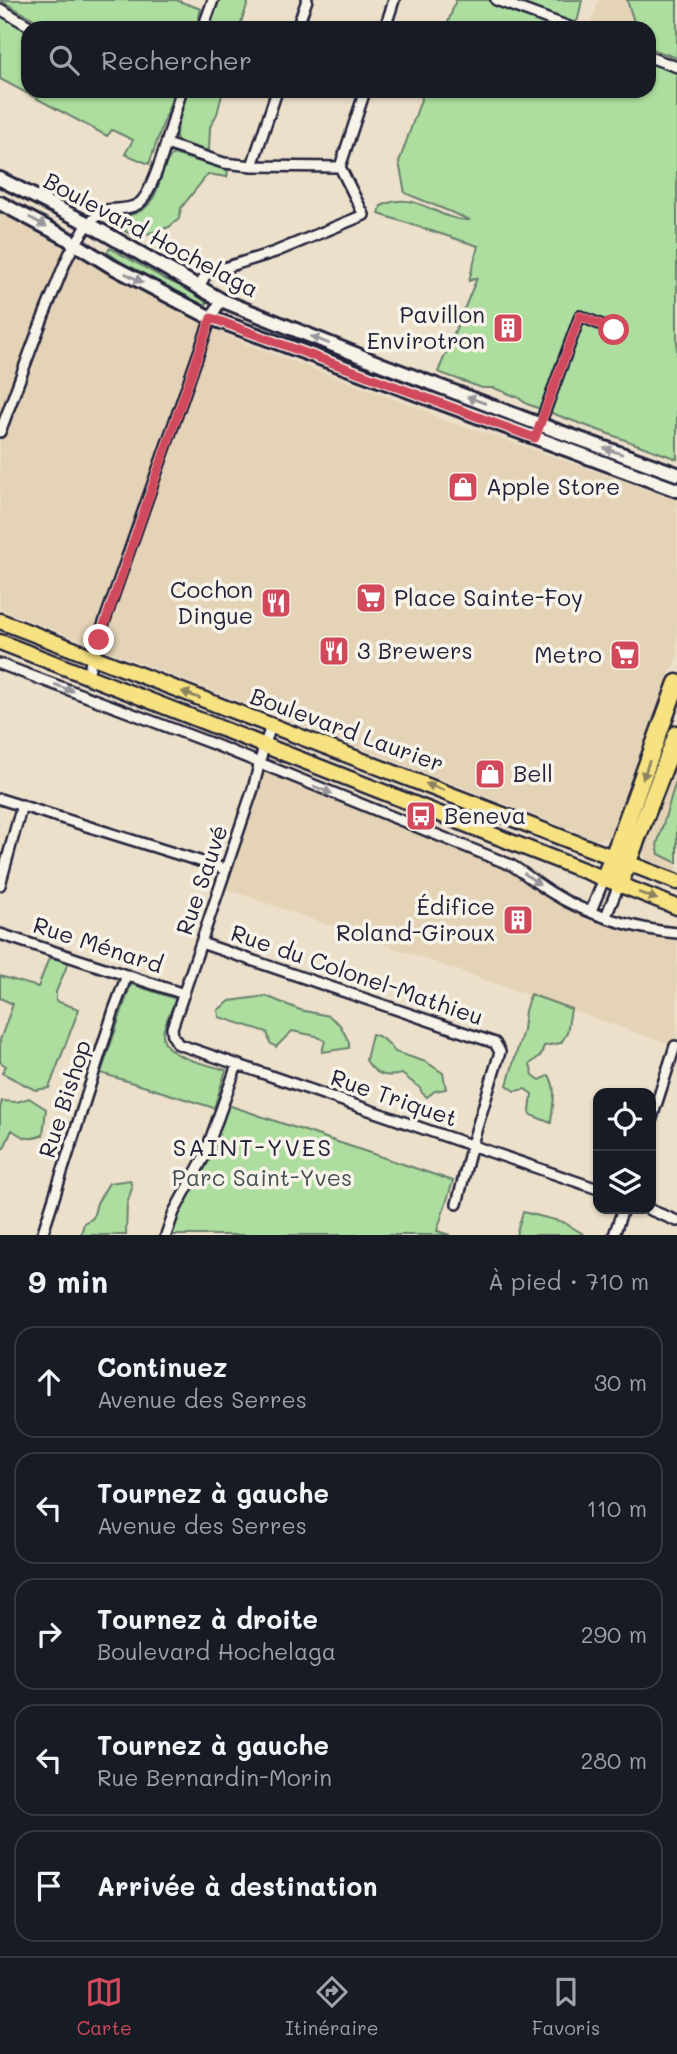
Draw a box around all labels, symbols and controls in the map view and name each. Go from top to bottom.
search box [21,21,656,98]
icon: search [45,41,83,79]
text: Rechercher [101,43,252,77]
street label: Boulevard Hochelaga [39,165,264,303]
one-way arrow [28,216,48,228]
one-way arrow [124,272,144,284]
place label: Pavillon Envirotron [367,299,485,355]
building icon: Pavillon Envirotron [491,311,525,345]
route start [598,314,629,345]
one-way arrow [309,334,330,345]
one-way arrow [465,394,486,405]
one-way arrow [602,445,623,456]
shop icon: Apple Store [446,470,480,504]
place label: Apple Store [486,471,620,501]
place label: Cochon Dingue [170,574,253,630]
supermarket icon: Place Sainte-Foy [354,581,388,615]
place label: Place Sainte-Foy [394,582,583,612]
restaurant icon: Cochon Dingue [259,586,293,620]
route end [83,624,114,655]
restaurant icon: 3 Brewers [317,634,351,668]
place label: 3 Brewers [357,635,473,665]
supermarket icon: Metro [608,638,642,672]
place label: Metro [534,639,602,669]
street label: Boulevard Laurier [246,680,448,778]
one-way arrow [53,682,74,693]
one-way arrow [180,690,201,701]
shop icon: Bell [473,757,507,791]
place label: Bell [513,758,553,788]
one-way arrow [640,760,651,781]
one-way arrow [424,781,445,792]
one-way arrow [313,785,334,796]
bus stop icon: Beneva [404,799,438,833]
place label: Beneva [444,800,526,830]
street label: Rue Sauvé [168,821,234,939]
one-way arrow [523,872,541,886]
place label: Édifice Roland-Giroux [336,891,495,947]
one-way arrow [637,891,658,902]
building icon: Édifice Roland-Giroux [501,903,535,937]
street label: Rue Ménard [30,909,167,979]
street label: Rue du Colonel-Mathieu [227,917,487,1031]
street label: Rue Bishop [31,1036,97,1161]
street label: Rue Triquet [327,1061,462,1133]
map controls [593,1088,656,1214]
button: locate [593,1088,656,1151]
district label: SAINT-YVES [173,1131,333,1162]
button: layers [593,1151,656,1214]
park label: Parc Saint-Yves [172,1162,352,1192]
text: 9 min [28,1261,108,1301]
text: À pied · 710 m [488,1266,649,1296]
text: Continuez [97,1350,227,1384]
icon: ahead [30,1363,68,1401]
text: 30 m [594,1367,647,1397]
text: Avenue des Serres [97,1384,307,1414]
text: Tournez à gauche [97,1476,329,1510]
icon: left [30,1489,68,1527]
text: 110 m [587,1493,647,1523]
text: Avenue des Serres [97,1510,307,1540]
text: Tournez à droite [97,1602,318,1636]
icon: right [30,1615,68,1653]
text: 290 m [581,1619,647,1649]
text: Boulevard Hochelaga [97,1636,336,1666]
text: Tournez à gauche [97,1728,329,1762]
icon: left [30,1741,68,1779]
text: 280 m [580,1745,647,1775]
text: Rue Bernardin-Morin [97,1762,332,1792]
icon: arrive [30,1867,68,1905]
text: Arrivée à destination [97,1869,377,1903]
tab: Carte [77,1973,132,2040]
tab: Itinéraire [285,1973,378,2040]
tab: Favoris [532,1973,600,2040]

